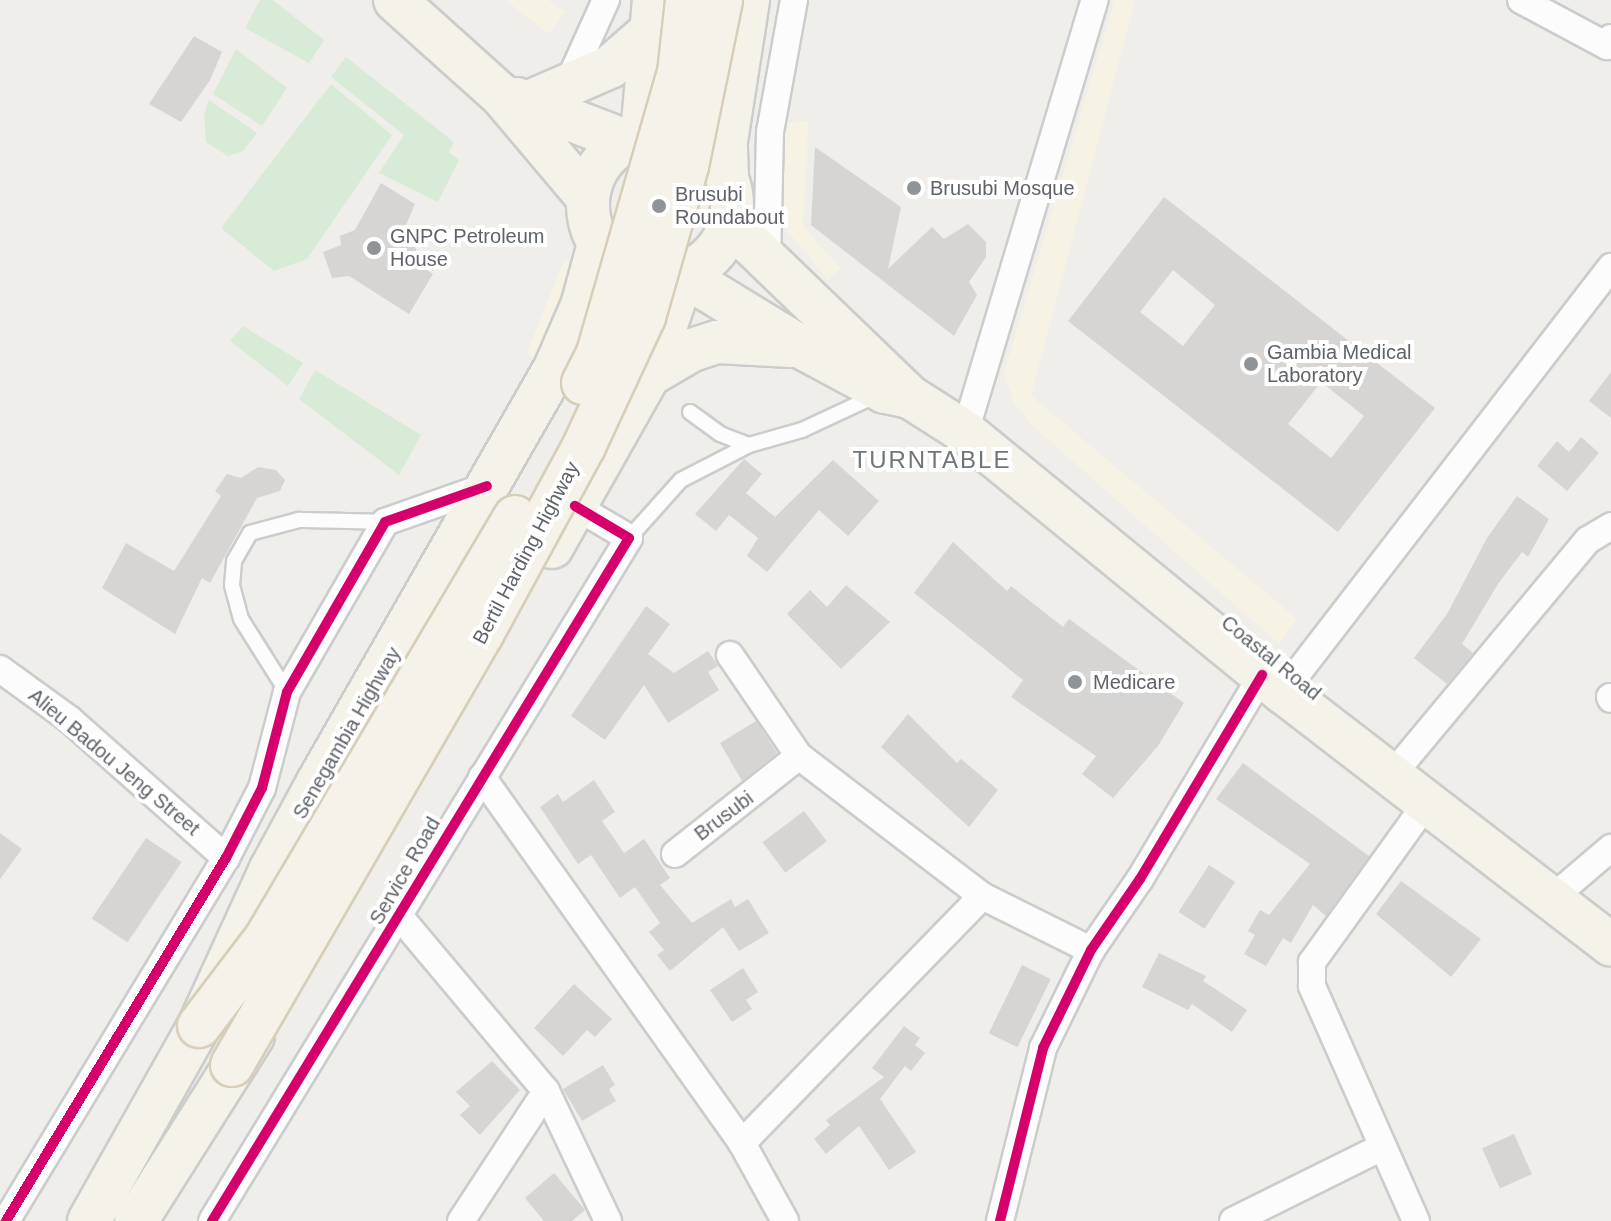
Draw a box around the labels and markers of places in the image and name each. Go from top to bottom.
place label: Brusubi Mosque [930,176,1075,200]
marker: Brusubi Mosque [905,179,923,197]
place label: Brusubi Roundabout [675,182,784,229]
marker: Brusubi Roundabout [650,197,668,215]
place label: GNPC Petroleum House [390,224,544,271]
marker: GNPC Petroleum House [365,239,383,257]
place label: Gambia Medical Laboratory [1267,340,1412,387]
marker: Gambia Medical Laboratory [1242,355,1260,373]
place label: Medicare [1093,670,1175,694]
marker: Medicare [1064,671,1086,693]

